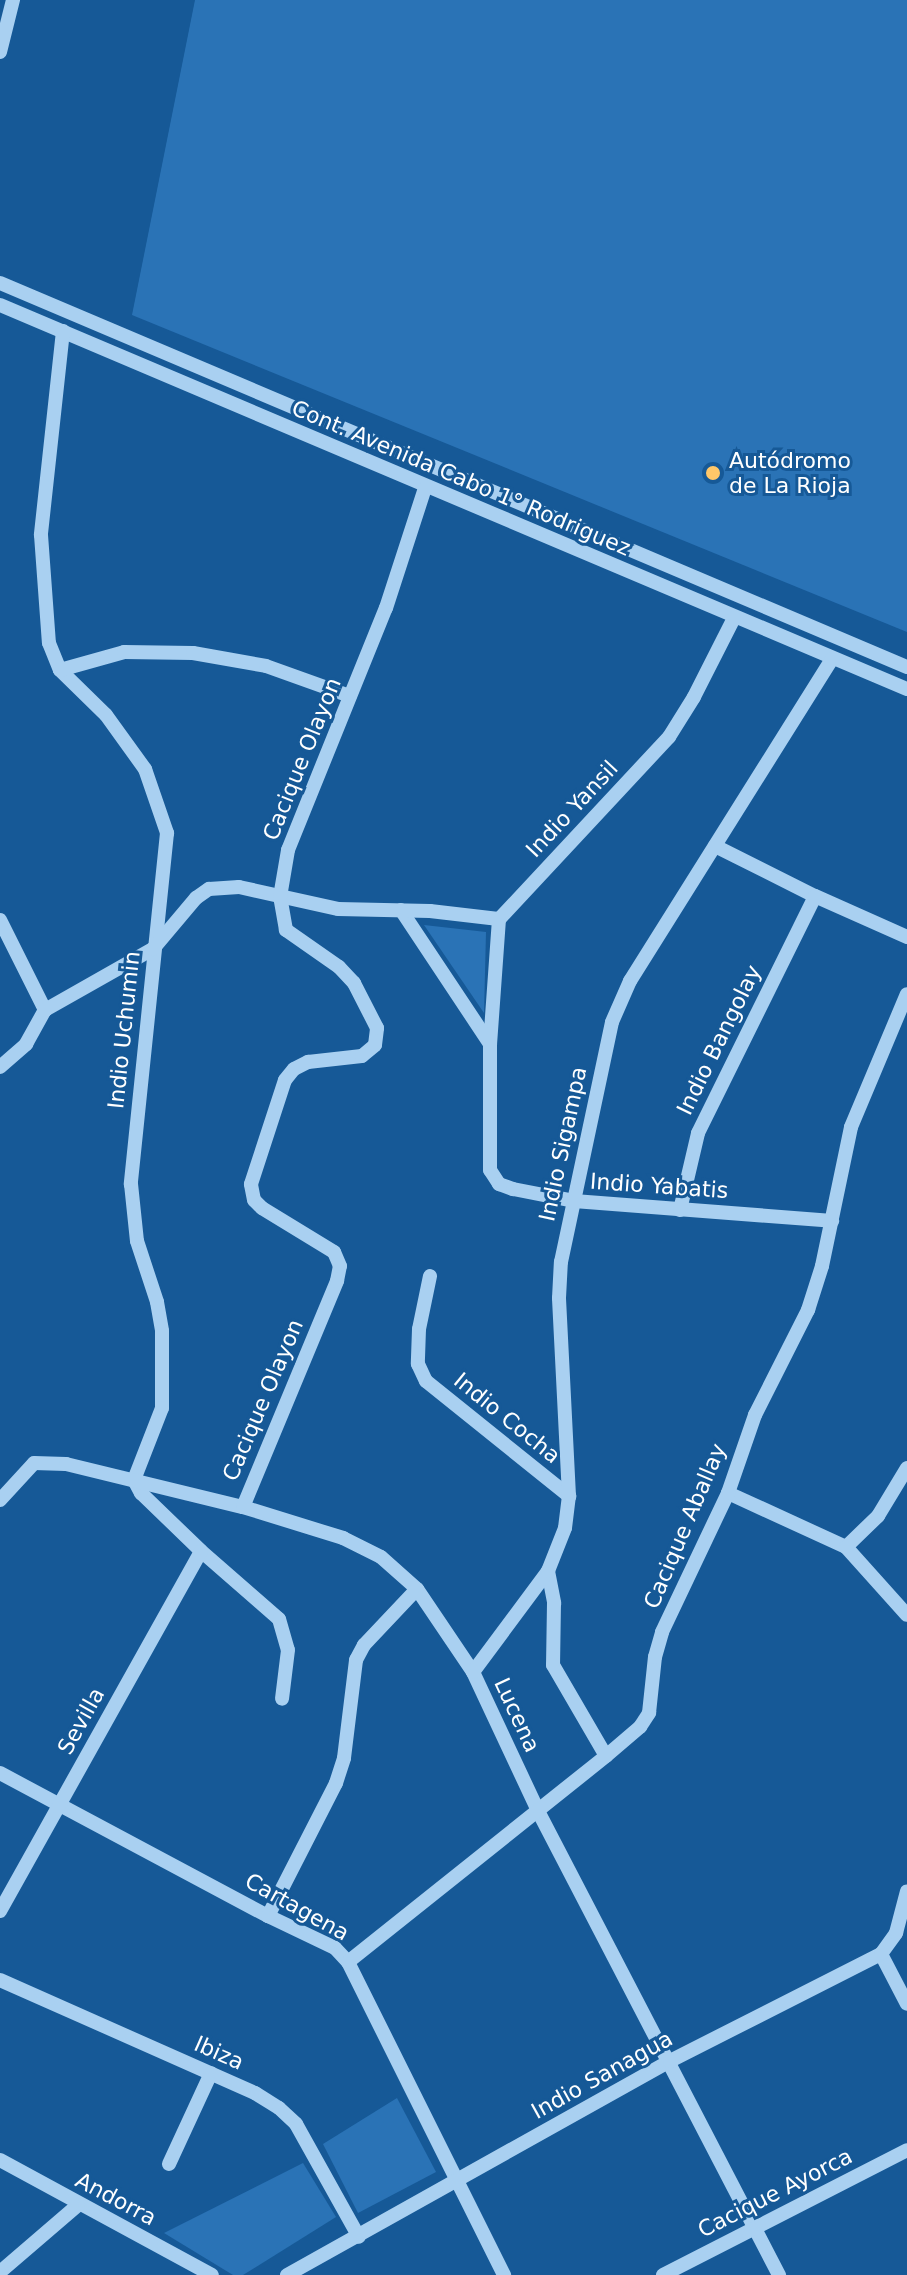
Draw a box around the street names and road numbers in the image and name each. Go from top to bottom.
street label: Cont. Avenida Cabo 1° Rodriguez [288,394,634,562]
street label: Cacique Olayon [257,674,347,844]
street label: Indio Yansil [521,755,623,863]
street label: Indio Uchumin [103,950,145,1110]
street label: Indio Bangolay [671,961,767,1119]
street label: Indio Sigampa [534,1064,592,1224]
street label: Indio Yabatis [589,1168,729,1204]
street label: Cacique Olayon [217,1315,309,1485]
street label: Indio Cocha [448,1367,566,1469]
street label: Cacique Aballay [638,1440,732,1612]
street label: Lucena [488,1674,546,1756]
street label: Sevilla [52,1683,110,1759]
street label: Cartagena [240,1868,354,1946]
street label: Indio Sanagua [527,2025,677,2125]
street label: Ibiza [190,2030,248,2076]
street label: Cacique Ayorca [693,2143,857,2243]
street label: Andorra [71,2167,161,2231]

